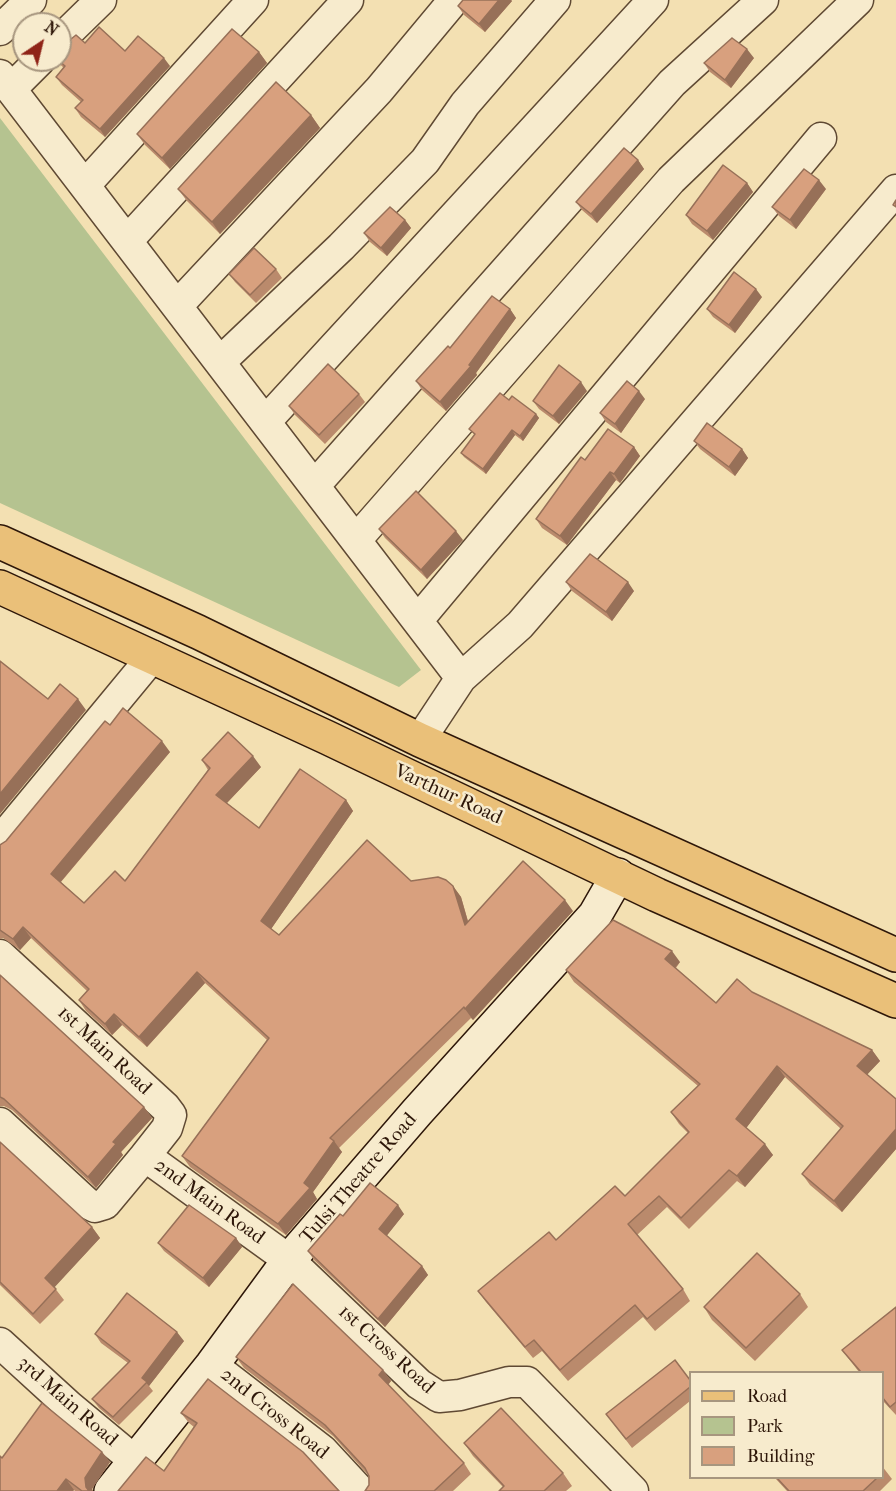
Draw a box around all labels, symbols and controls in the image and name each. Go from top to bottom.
north arrow [12,12,72,72]
text: N [41,17,62,40]
street label: Varthur Road [390,760,506,830]
street label: 1st Main Road [52,1001,156,1101]
street label: Tulsi Theatre Road [296,1109,422,1249]
street label: 2nd Main Road [149,1154,269,1250]
street label: 1st Cross Road [333,1300,439,1400]
street label: 3rd Main Road [12,1352,122,1452]
street label: 2nd Cross Road [215,1363,333,1465]
legend [689,1371,884,1479]
text: Road [747,1386,787,1407]
text: Park [747,1416,783,1437]
text: Building [747,1446,814,1467]

